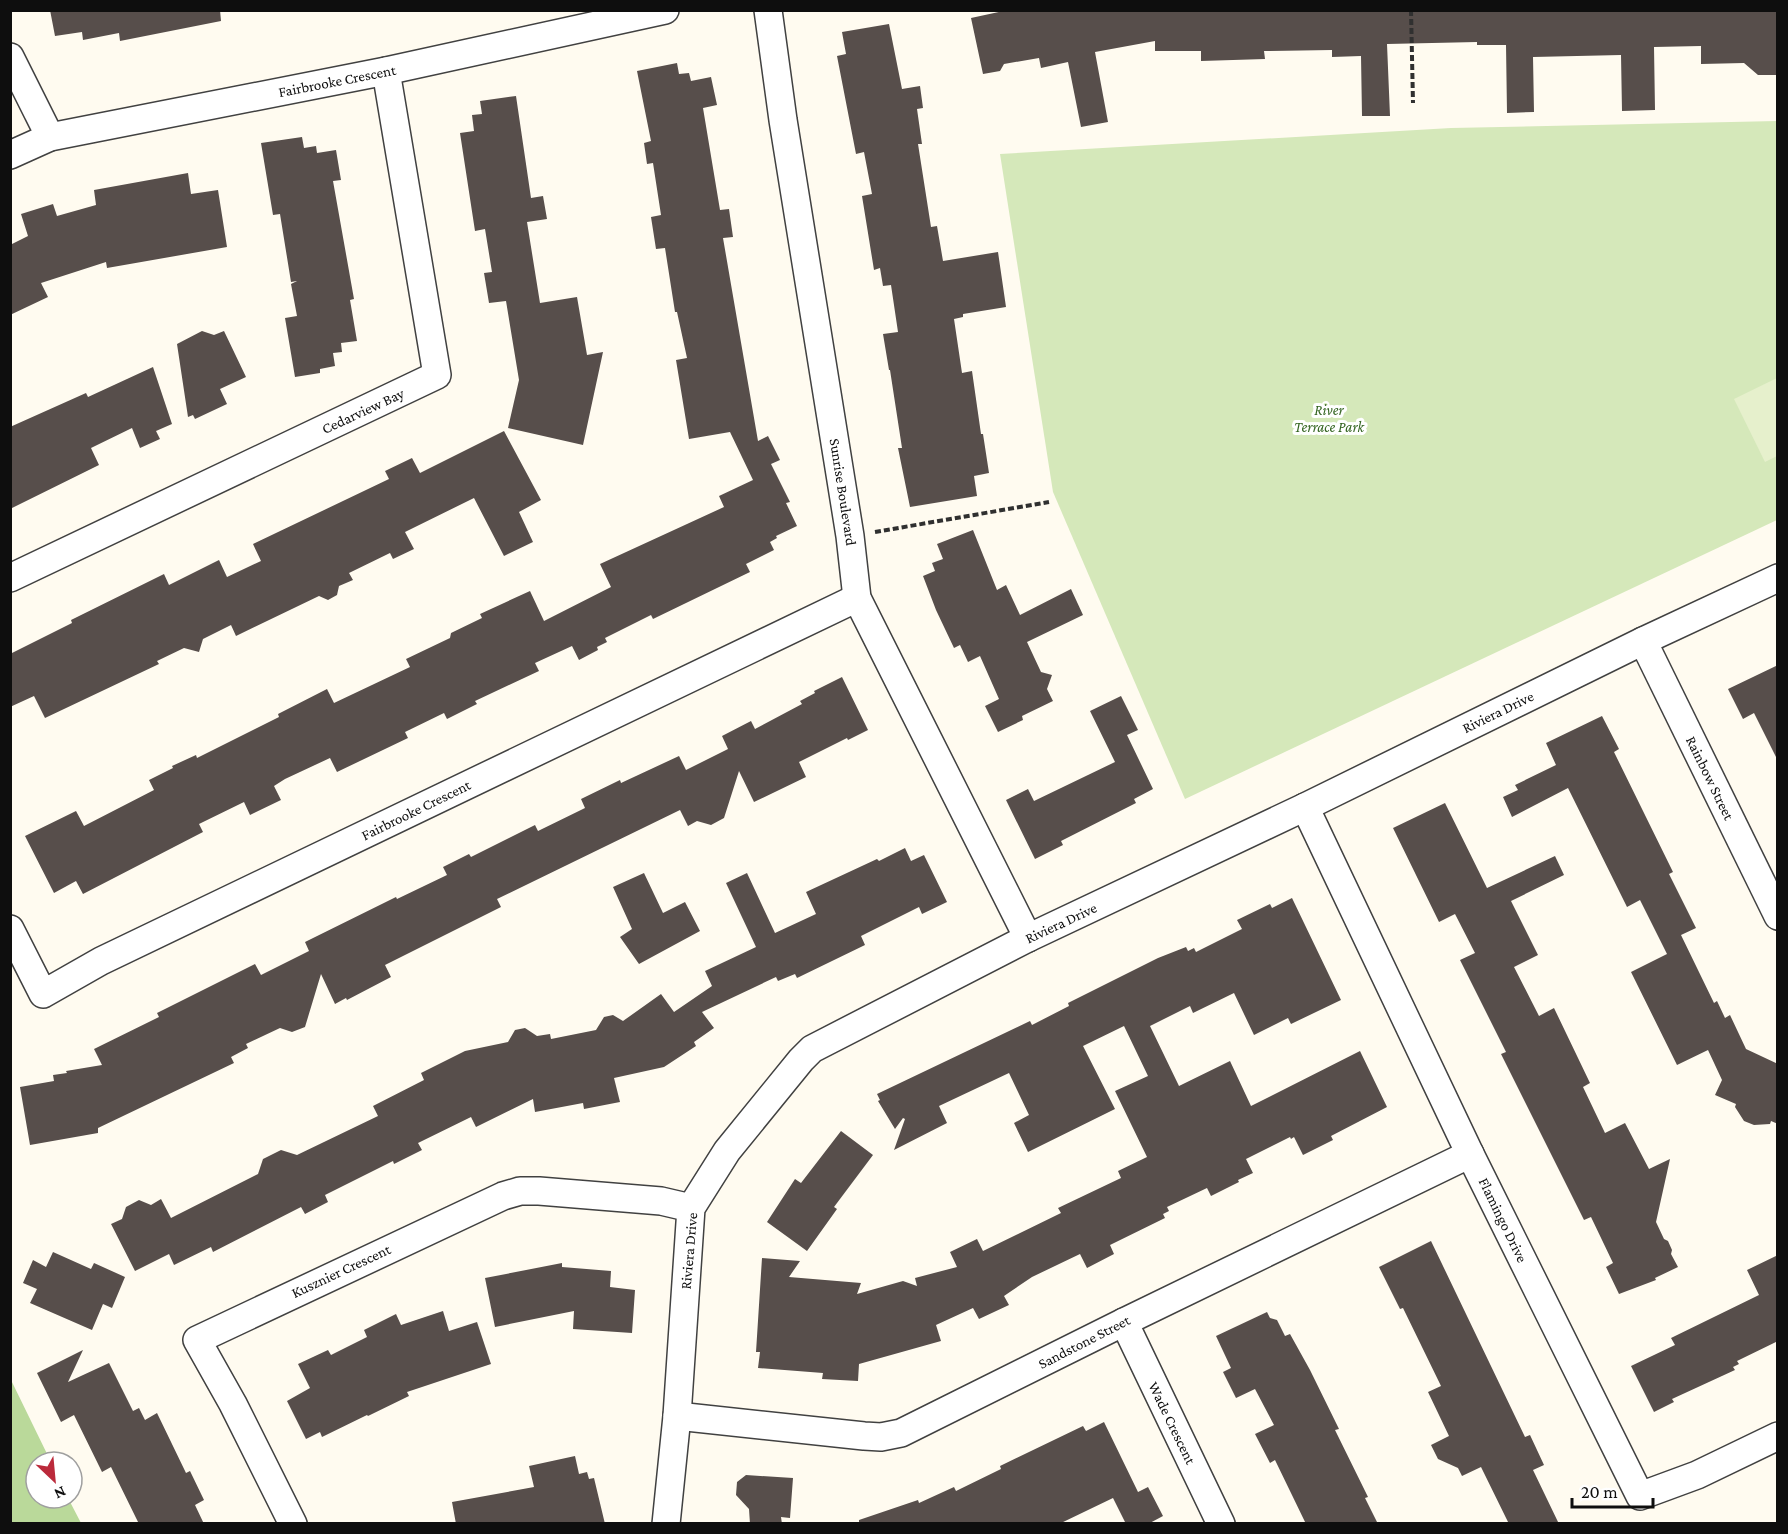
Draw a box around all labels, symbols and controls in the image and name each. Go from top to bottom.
street label: Fairbrooke Crescent [277,62,398,100]
street label: Cedarview Bay [319,385,407,438]
park label: River Terrace Park [1294,402,1366,435]
street label: Sunrise Boulevard [827,437,859,547]
street label: Riviera Drive [1460,688,1537,736]
street label: Rainbow Street [1683,733,1738,823]
street label: Fairbrooke Crescent [359,776,474,843]
street label: Riviera Drive [1023,899,1100,947]
street label: Flamingo Drive [1475,1175,1531,1266]
street label: Riviera Drive [678,1211,700,1290]
street label: Kusznier Crescent [289,1241,394,1301]
street label: Sandstone Street [1035,1312,1133,1372]
street label: Wade Crescent [1145,1379,1199,1468]
north arrow [24,1450,84,1510]
scale bar [1572,1471,1653,1509]
text: 20 m [1581,1482,1618,1502]
text: N [52,1483,69,1503]

